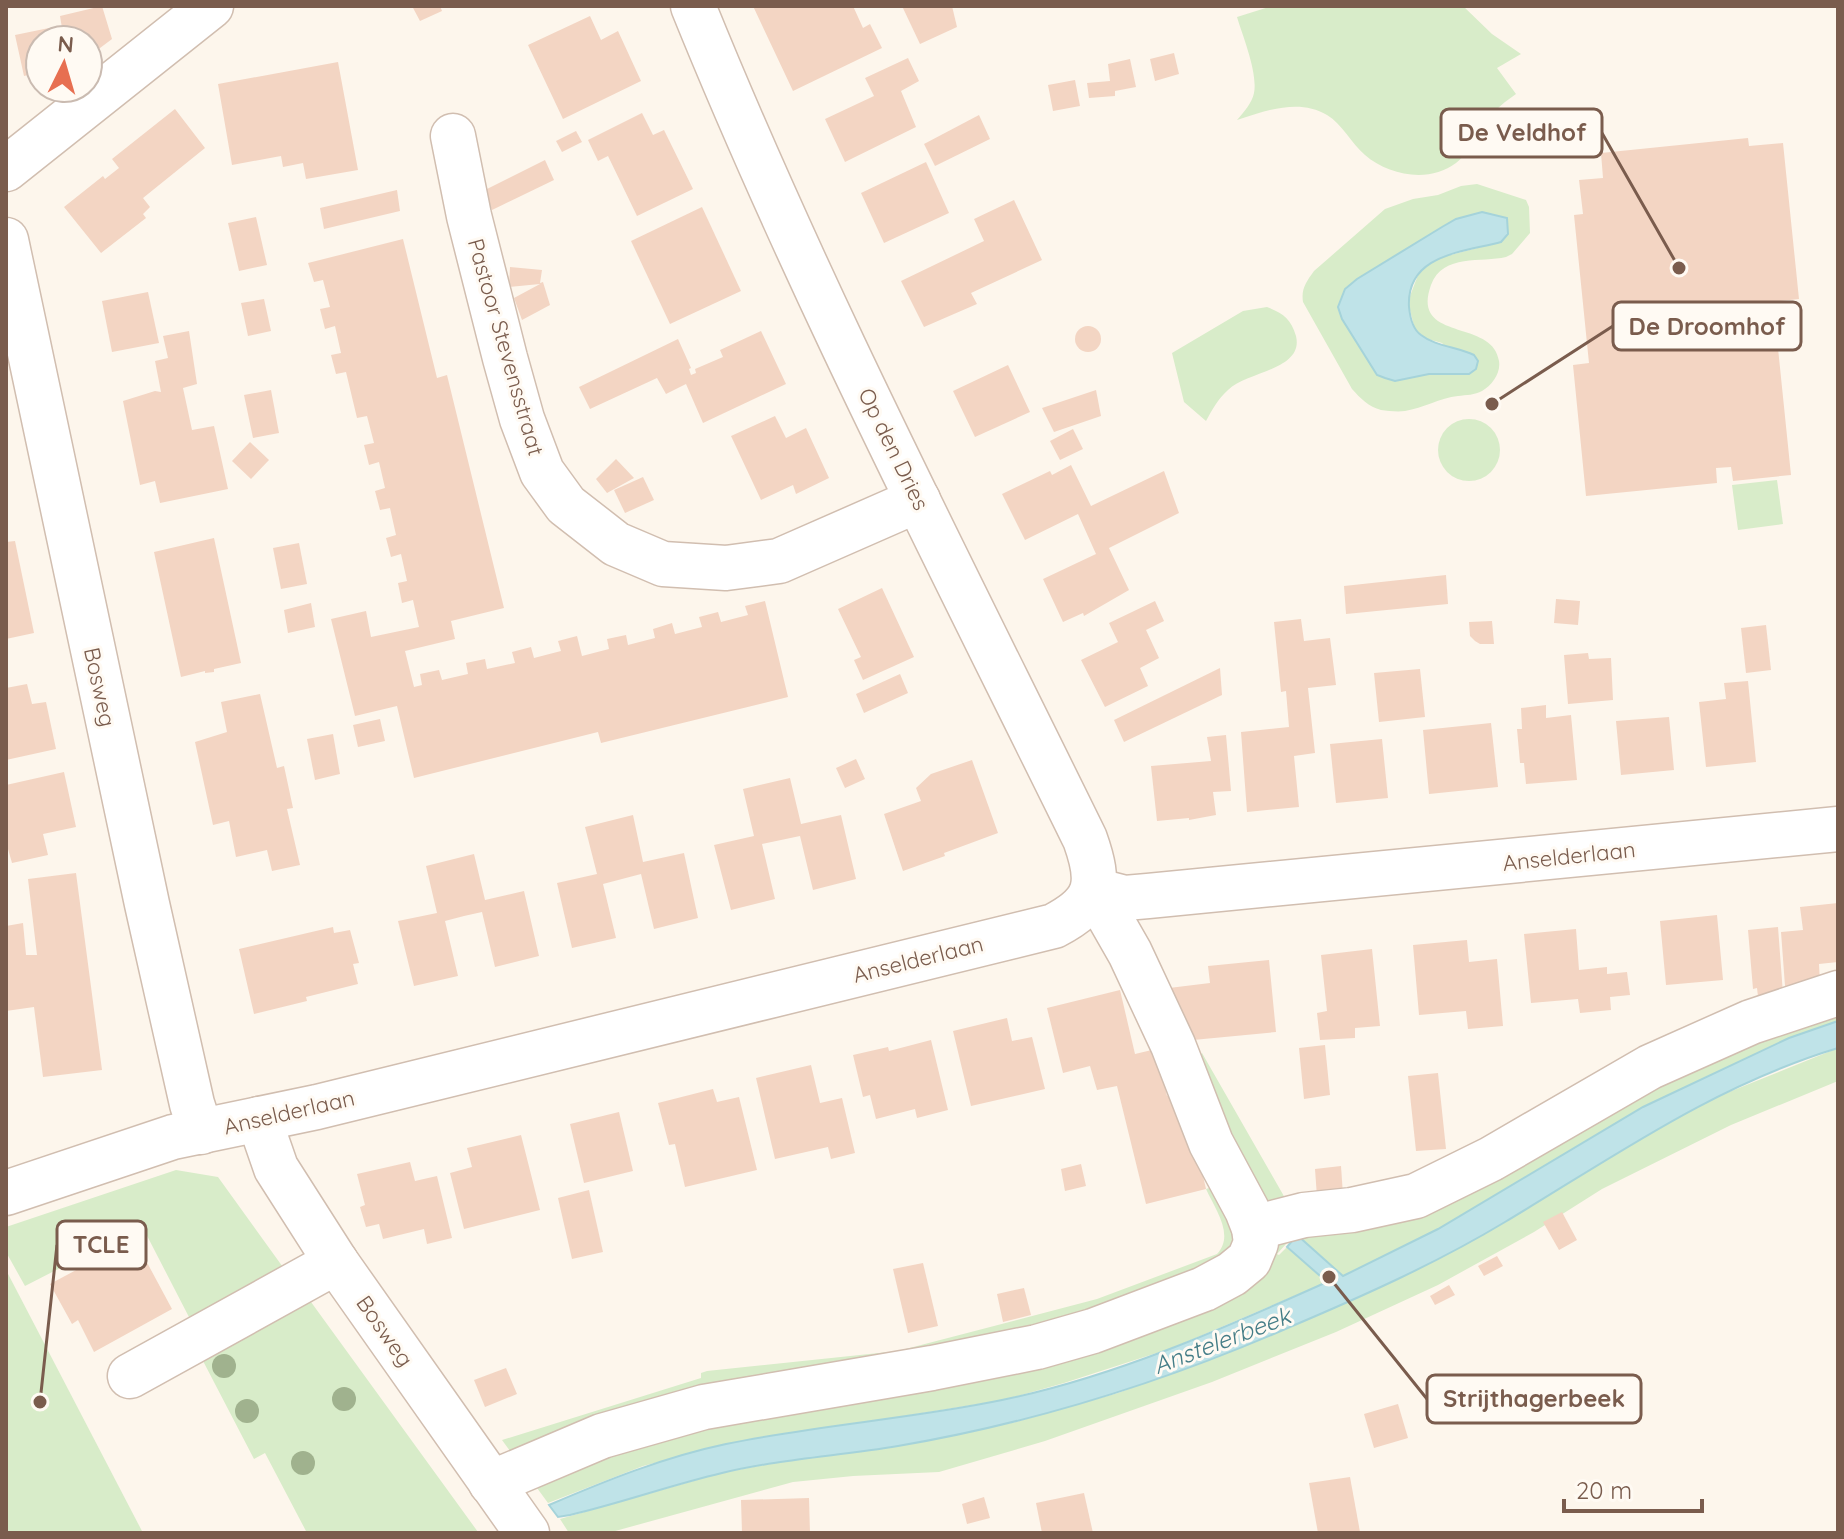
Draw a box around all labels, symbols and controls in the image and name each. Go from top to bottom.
north arrow [24,24,104,104]
text: N [56,29,75,59]
callout: De Veldhof [1441,109,1602,157]
text: De Veldhof [1458,117,1587,147]
street label: Pastoor Stevensstraat [462,235,550,459]
callout: De Droomhof [1613,302,1801,350]
text: De Droomhof [1629,311,1786,341]
street label: Op den Dries [852,383,936,515]
street label: Bosweg [78,645,122,729]
street label: Anselderlaan [1501,835,1637,877]
street label: Anselderlaan [850,929,986,989]
street label: Anselderlaan [221,1083,357,1141]
callout: TCLE [57,1221,146,1269]
text: TCLE [73,1229,129,1259]
street label: Bosweg [350,1290,420,1372]
water label: Anstelerbeek [1149,1299,1297,1380]
callout: Strijthagerbeek [1427,1375,1641,1423]
text: Strijthagerbeek [1443,1383,1625,1413]
scale bar [1564,1463,1702,1513]
text: 20 m [1576,1475,1632,1505]

